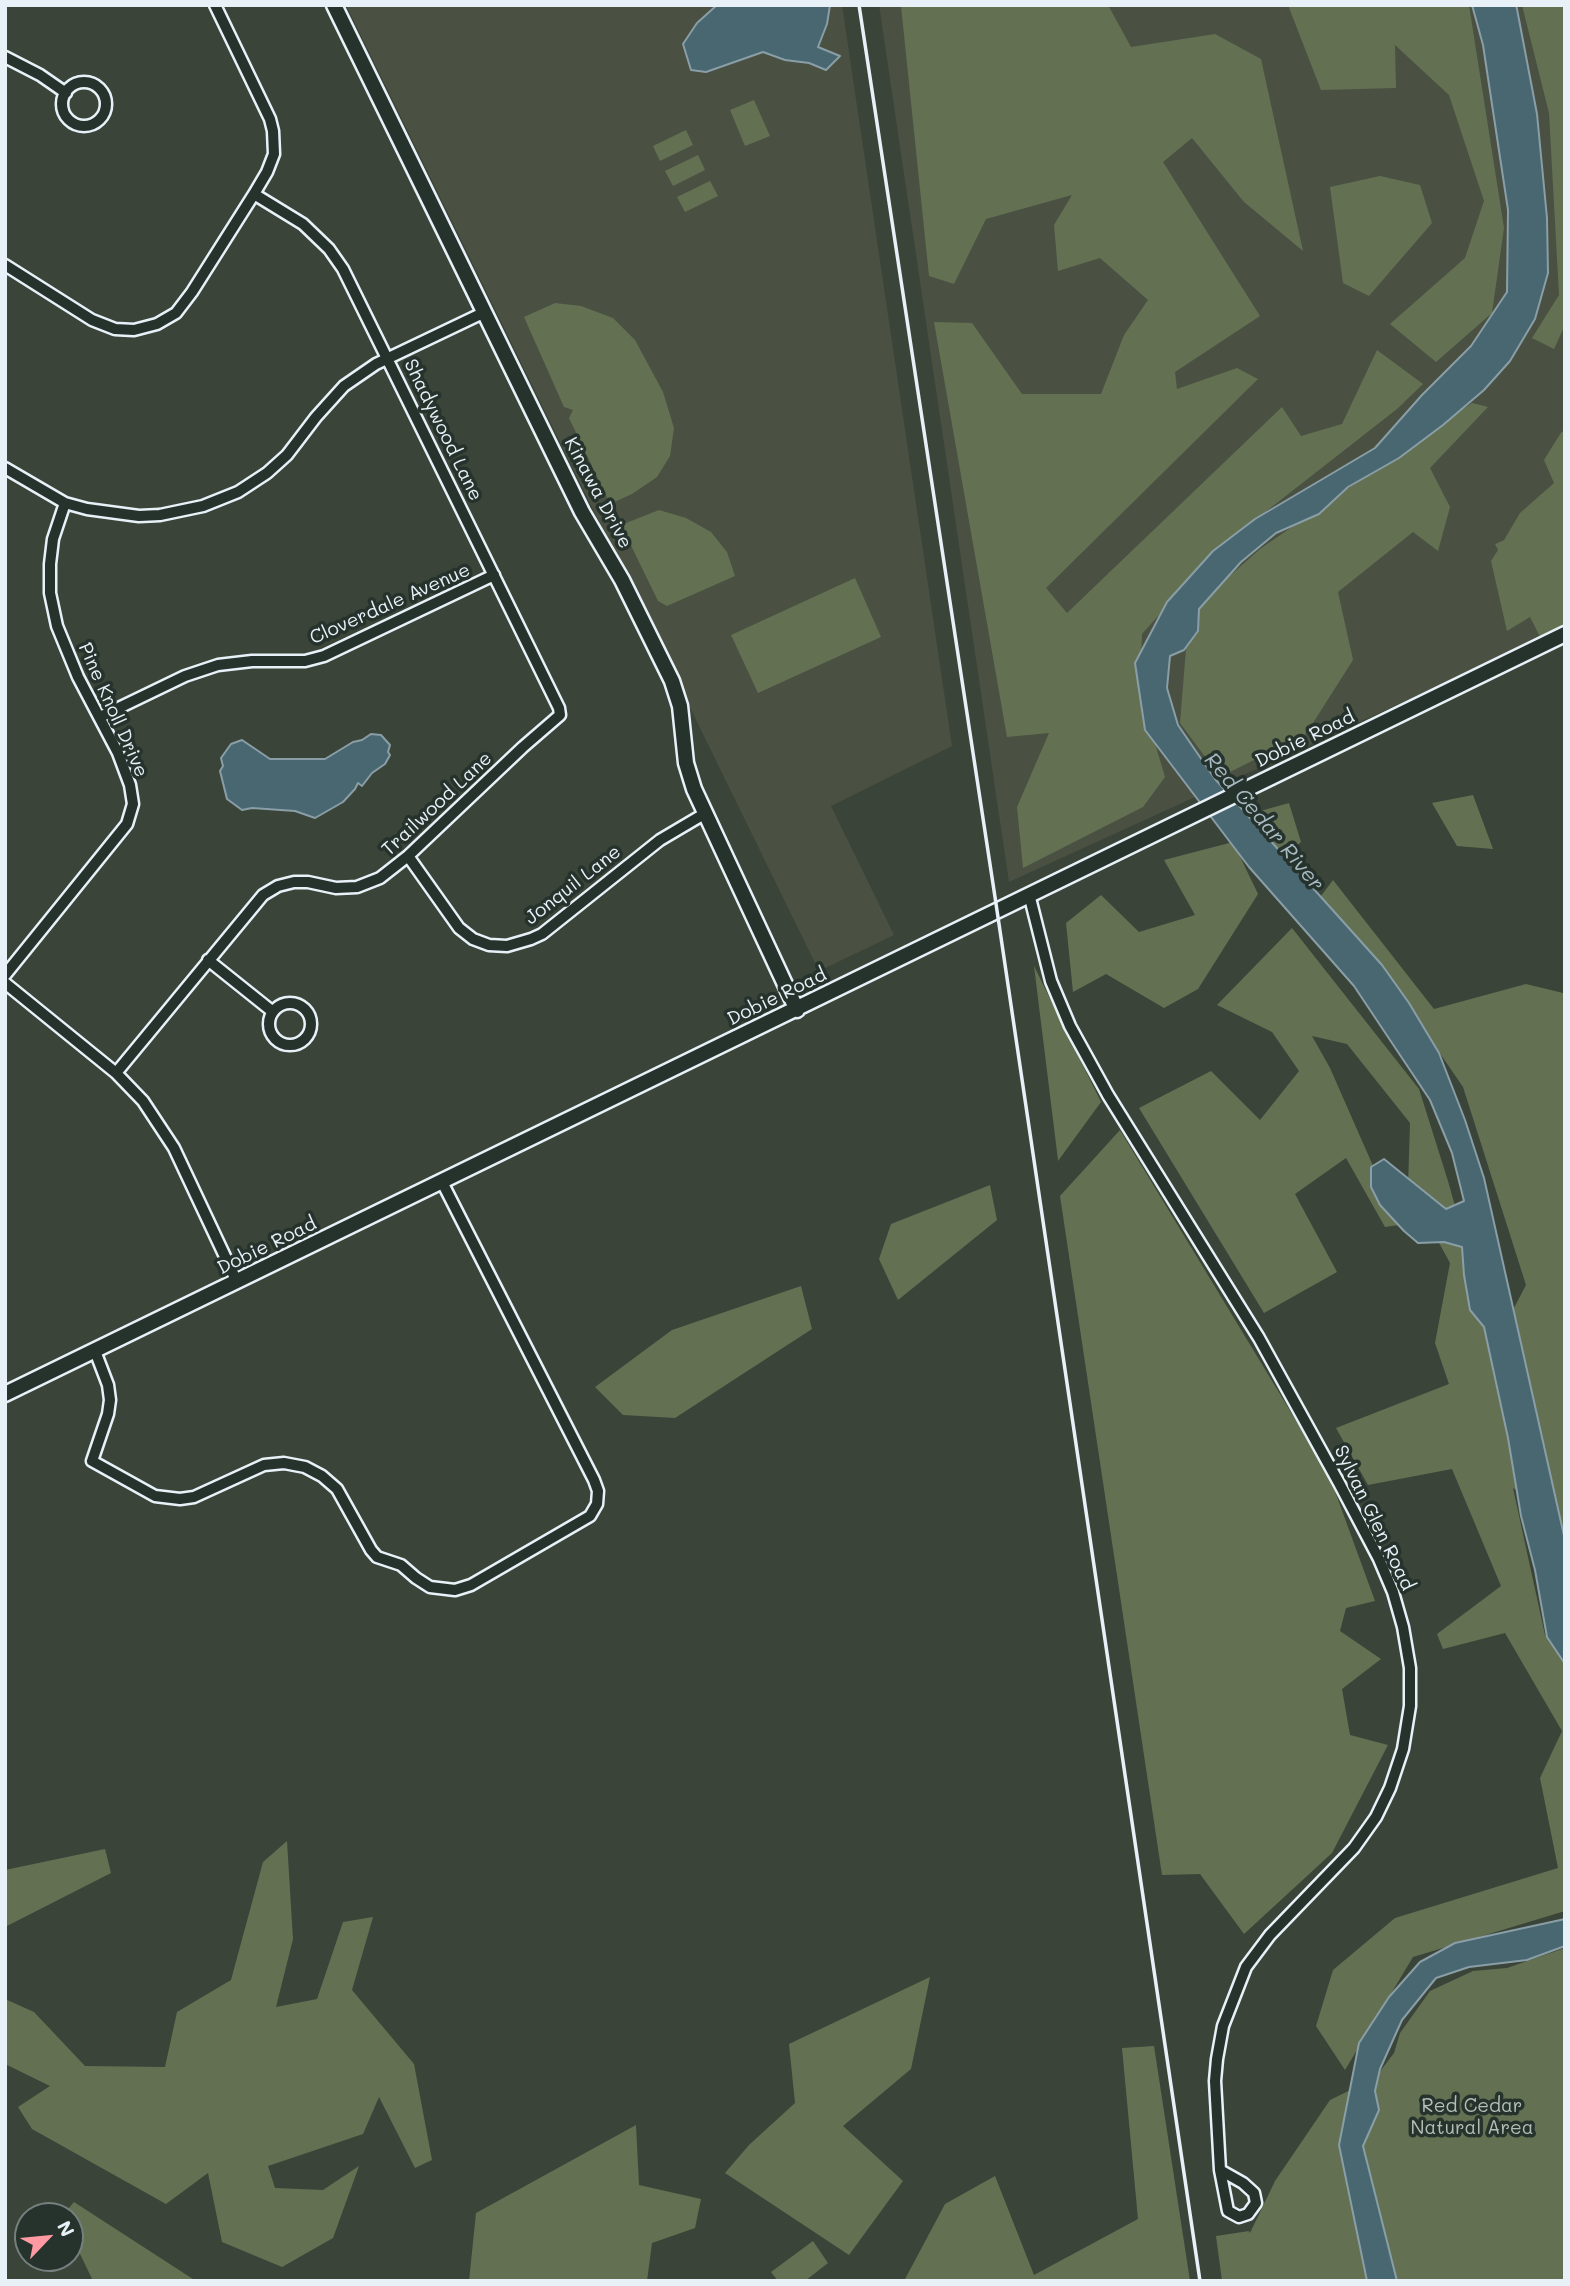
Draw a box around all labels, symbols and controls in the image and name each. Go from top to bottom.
street label: Shadywood Lane [399,355,487,505]
street label: Kinawa Drive [559,434,637,552]
street label: Cloverdale Avenue [306,558,474,650]
street label: Pine Knoll Drive [73,639,153,781]
street label: Dobie Road [1252,705,1358,773]
street label: Trailwood Lane [377,747,497,861]
water label: Red Cedar River [1199,748,1329,896]
street label: Jonquil Lane [520,840,626,930]
street label: Dobie Road [724,963,830,1031]
street label: Dobie Road [214,1212,320,1280]
street label: Sylvan Glen Road [1329,1442,1419,1594]
park label: Red Cedar Natural Area [1410,2095,1534,2139]
north arrow [14,2202,84,2272]
text: N [52,2216,81,2240]

